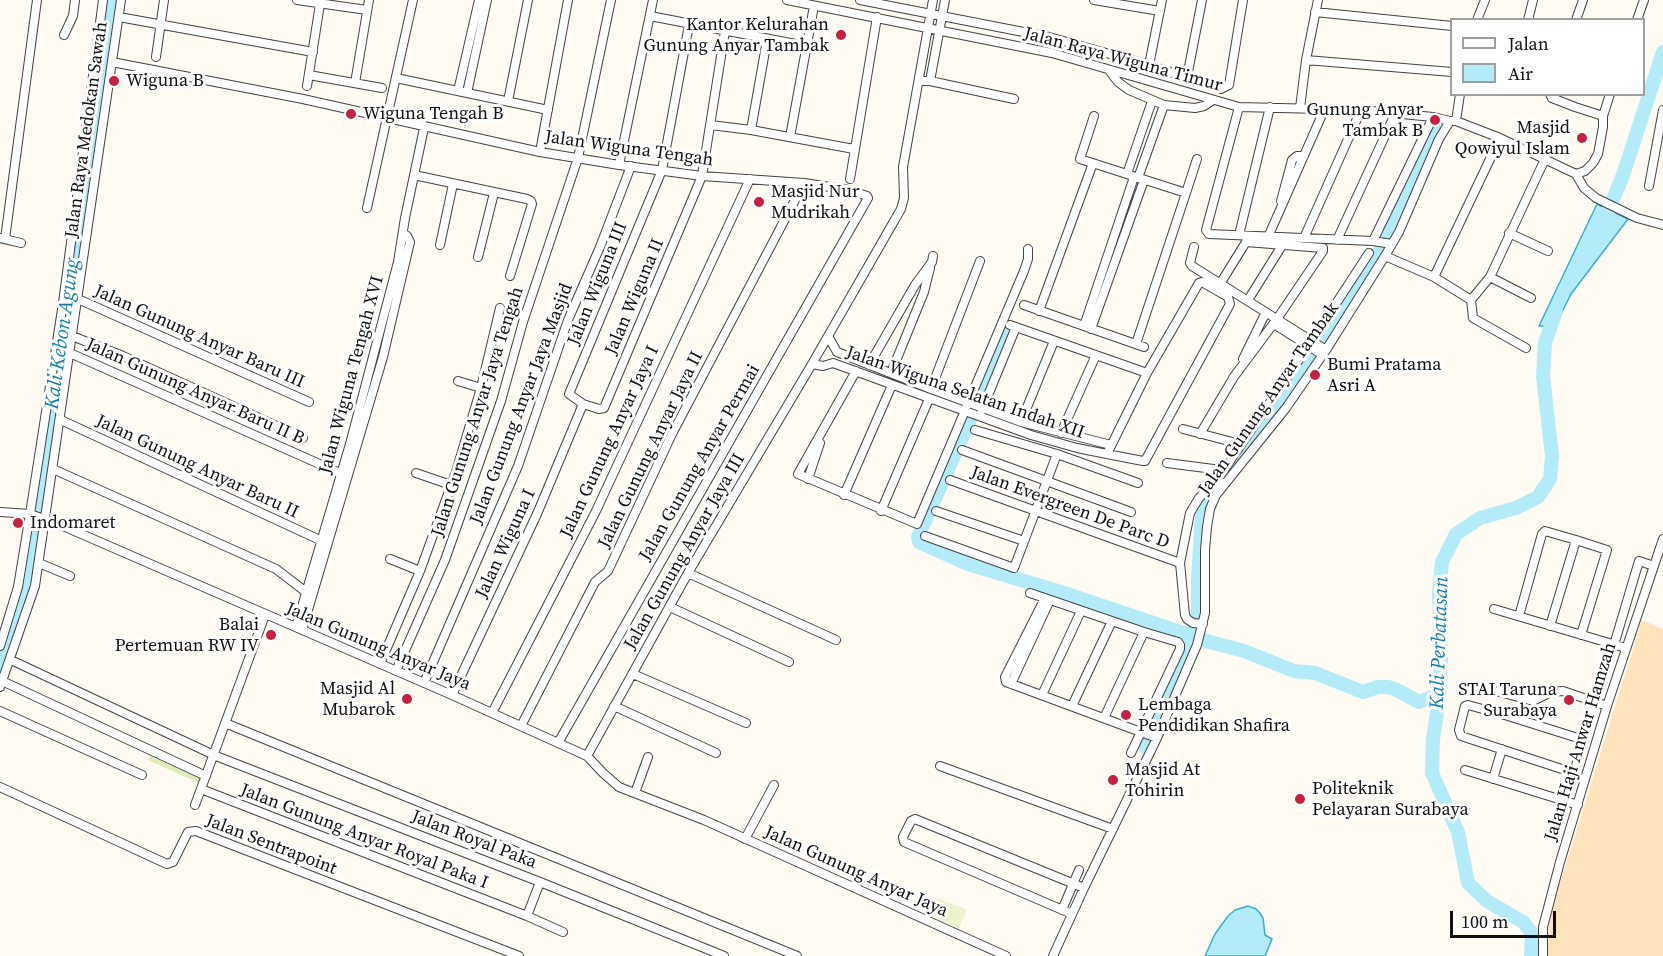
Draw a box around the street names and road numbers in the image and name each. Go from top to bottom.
street label: Jalan Raya Medokan Sawah [61,20,113,240]
street label: Jalan Raya Wiguna Timur [1021,23,1225,97]
street label: Jalan Wiguna Tengah [543,126,715,172]
street label: Jalan Wiguna III [563,219,633,349]
street label: Jalan Wiguna II [601,235,669,359]
street label: Jalan Wiguna Tengah XVI [315,273,389,477]
street label: Jalan Gunung Anyar Jaya Masjid [466,280,578,528]
street label: Jalan Gunung Anyar Baru III [90,281,308,393]
street label: Jalan Gunung Anyar Jaya Tengah [427,284,529,540]
street label: Jalan Gunung Anyar Tambak [1194,299,1344,499]
street label: Jalan Gunung Anyar Baru II B [82,334,308,450]
street label: Jalan Gunung Anyar Jaya I [556,342,664,542]
street label: Jalan Wiguna Selatan Indah XII [843,342,1087,444]
street label: Jalan Gunung Anyar Jaya II [594,348,708,552]
street label: Jalan Gunung Anyar Permai [635,361,765,565]
street label: Jalan Gunung Anyar Baru II [92,410,302,524]
street label: Jalan Gunung Anyar Jaya III [620,450,750,654]
street label: Jalan Evergreen De Parc D [968,462,1172,554]
street label: Jalan Wiguna I [471,486,541,602]
street label: Jalan Gunung Anyar Jaya [282,598,474,696]
street label: Jalan Haji Anwar Hamzah [1541,640,1621,844]
street label: Jalan Gunung Anyar Royal Paka I [237,780,491,894]
street label: Jalan Royal Paka [408,806,540,874]
street label: Jalan Sentrapoint [202,810,340,880]
street label: Jalan Gunung Anyar Jaya [761,822,951,922]

